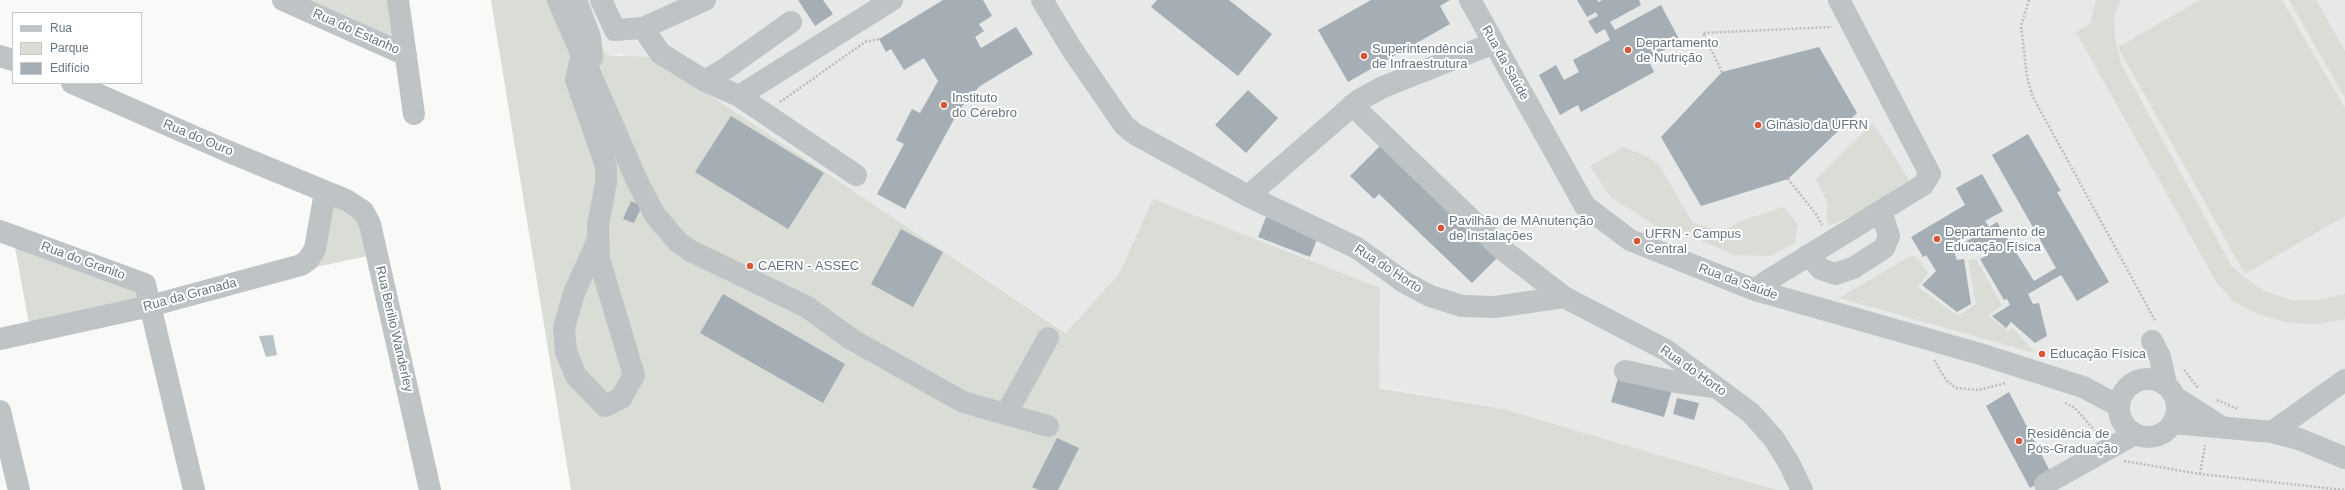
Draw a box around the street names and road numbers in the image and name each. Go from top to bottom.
street label: Rua do Estanho [310,6,402,58]
street label: Rua da Saúde [1478,23,1532,103]
street label: Rua do Ouro [161,116,235,160]
street label: Rua do Granito [39,239,127,283]
street label: Rua do Horto [1351,241,1425,297]
street label: Rua da Saúde [1696,260,1780,304]
street label: Rua Berilio Wanderley [372,264,416,394]
street label: Rua da Granada [142,275,238,315]
street label: Rua do Horto [1657,342,1729,400]

